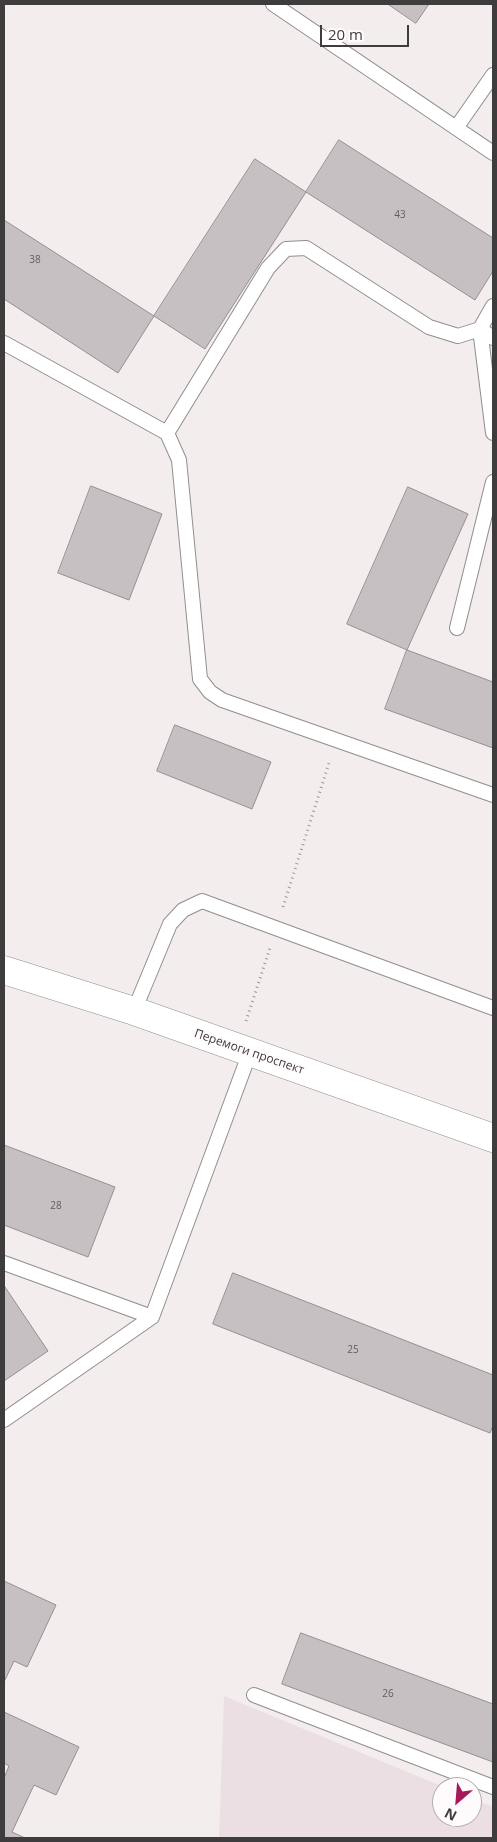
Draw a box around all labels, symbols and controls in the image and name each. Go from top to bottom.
scale bar [322,15,411,47]
text: 20 m [328,24,363,44]
house number: 43 [394,209,406,221]
house number: 38 [29,254,41,266]
street label: Перемоги проспект [192,1026,306,1078]
house number: 28 [50,1200,62,1212]
house number: 25 [347,1344,359,1356]
house number: 26 [382,1688,394,1700]
north arrow [432,1777,482,1827]
text: N [441,1804,460,1826]

